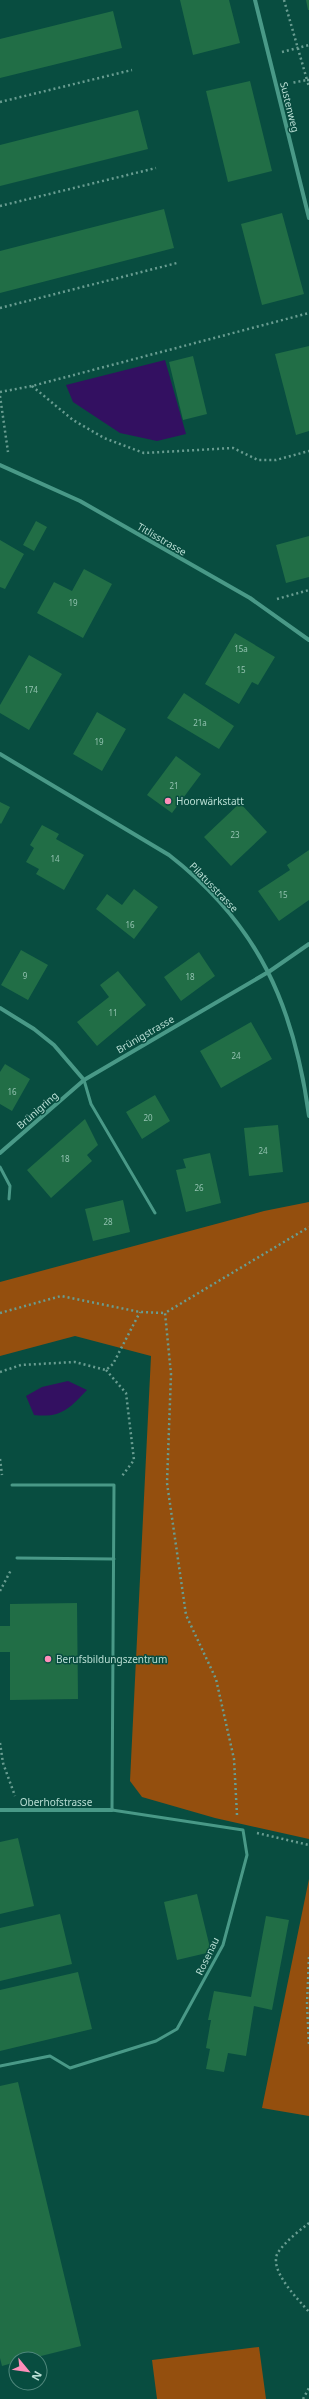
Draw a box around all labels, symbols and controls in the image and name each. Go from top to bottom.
street label: Sustenweg [277,80,303,134]
street label: Titlisstrasse [135,519,190,559]
house number: 19 [68,597,78,608]
house number: 15a [234,643,248,654]
house number: 15 [236,664,246,675]
house number: 174 [24,684,38,695]
house number: 21a [193,717,207,728]
house number: 19 [94,736,104,747]
house number: 21 [169,780,179,791]
place label: Hoorwärkstatt [176,794,244,808]
marker: Hoorwärkstatt [163,796,173,806]
house number: 23 [230,829,240,840]
house number: 14 [50,853,60,864]
street label: Pilatusstrasse [187,859,242,915]
house number: 15 [278,889,288,900]
house number: 16 [125,919,135,930]
house number: 9 [23,970,28,981]
house number: 18 [185,971,195,982]
house number: 11 [108,1007,118,1018]
street label: Brünigstrasse [113,1012,177,1056]
house number: 24 [231,1050,241,1061]
house number: 16 [7,1086,17,1097]
street label: Brünigring [13,1088,61,1132]
house number: 20 [143,1112,153,1123]
house number: 24 [258,1145,268,1156]
house number: 18 [60,1153,70,1164]
house number: 26 [194,1182,204,1193]
house number: 28 [103,1216,113,1227]
place label: Berufsbildungszentrum [56,1652,167,1666]
marker: Berufsbildungszentrum [43,1654,53,1664]
street label: Oberhofstrasse [20,1795,93,1809]
street label: Rosenau [192,1935,222,1977]
north arrow [8,2351,48,2391]
text: N [28,2369,46,2384]

